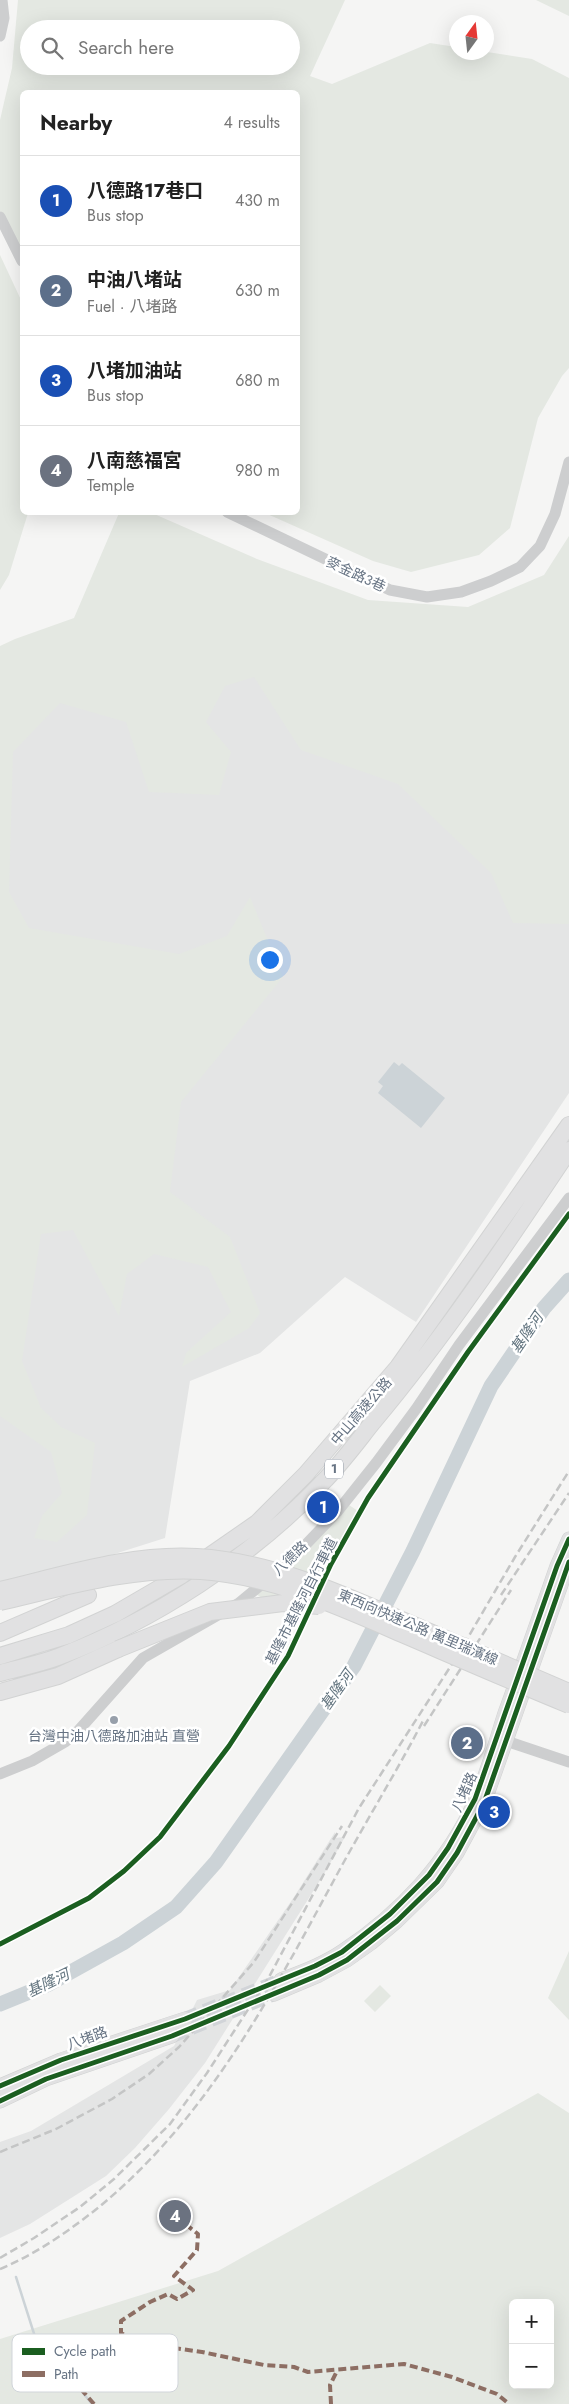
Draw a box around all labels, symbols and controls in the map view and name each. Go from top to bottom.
north arrow [449,15,494,60]
search box [20,20,300,75]
icon: search [38,34,66,62]
text: Search here [78,34,174,61]
text: Nearby [40,108,112,138]
text: 4 results [224,111,280,134]
text: 八德路17巷口 [87,177,203,204]
text: 1 [52,189,60,212]
text: 430 m [235,189,280,212]
text: Bus stop [87,204,144,227]
text: 中油八堵站 [87,266,182,293]
text: 2 [51,279,61,302]
text: 630 m [235,279,280,302]
text: Fuel · 八堵路 [87,295,177,318]
text: 八堵加油站 [87,357,182,384]
text: 3 [51,369,61,392]
text: 680 m [235,369,280,392]
text: Bus stop [87,384,144,407]
text: 八南慈福宮 [87,447,182,474]
text: 4 [50,459,62,482]
text: 980 m [235,459,280,482]
text: Temple [87,474,135,497]
street label: 麥金路3巷 [323,551,389,597]
your location [257,947,283,973]
water label: 基隆河 [505,1306,550,1358]
street label: 中山高速公路 [326,1373,396,1449]
road number: 1 [325,1460,343,1478]
pin: 1 [307,1488,339,1526]
street label: 基隆市基隆河自行車道 [260,1534,342,1668]
street label: 八德路 [268,1536,312,1580]
street label: 東西向快速公路 萬里瑞濱線 [335,1584,501,1670]
water label: 基隆河 [315,1663,361,1715]
marker: 台灣中油八德路加油站 直營 [108,1714,120,1726]
pin: 2 [451,1724,483,1762]
place label: 台灣中油八德路加油站 直營 [28,1726,200,1746]
street label: 八堵路 [446,1769,482,1815]
pin: 3 [478,1793,510,1831]
water label: 基隆河 [23,1962,76,2003]
street label: 八堵路 [64,2021,110,2055]
pin: 4 [159,2197,191,2235]
map controls [509,2299,554,2389]
button: + [509,2299,554,2344]
legend [12,2334,178,2392]
text: Cycle path [54,2341,116,2361]
button: − [509,2344,554,2389]
text: Path [54,2364,79,2384]

